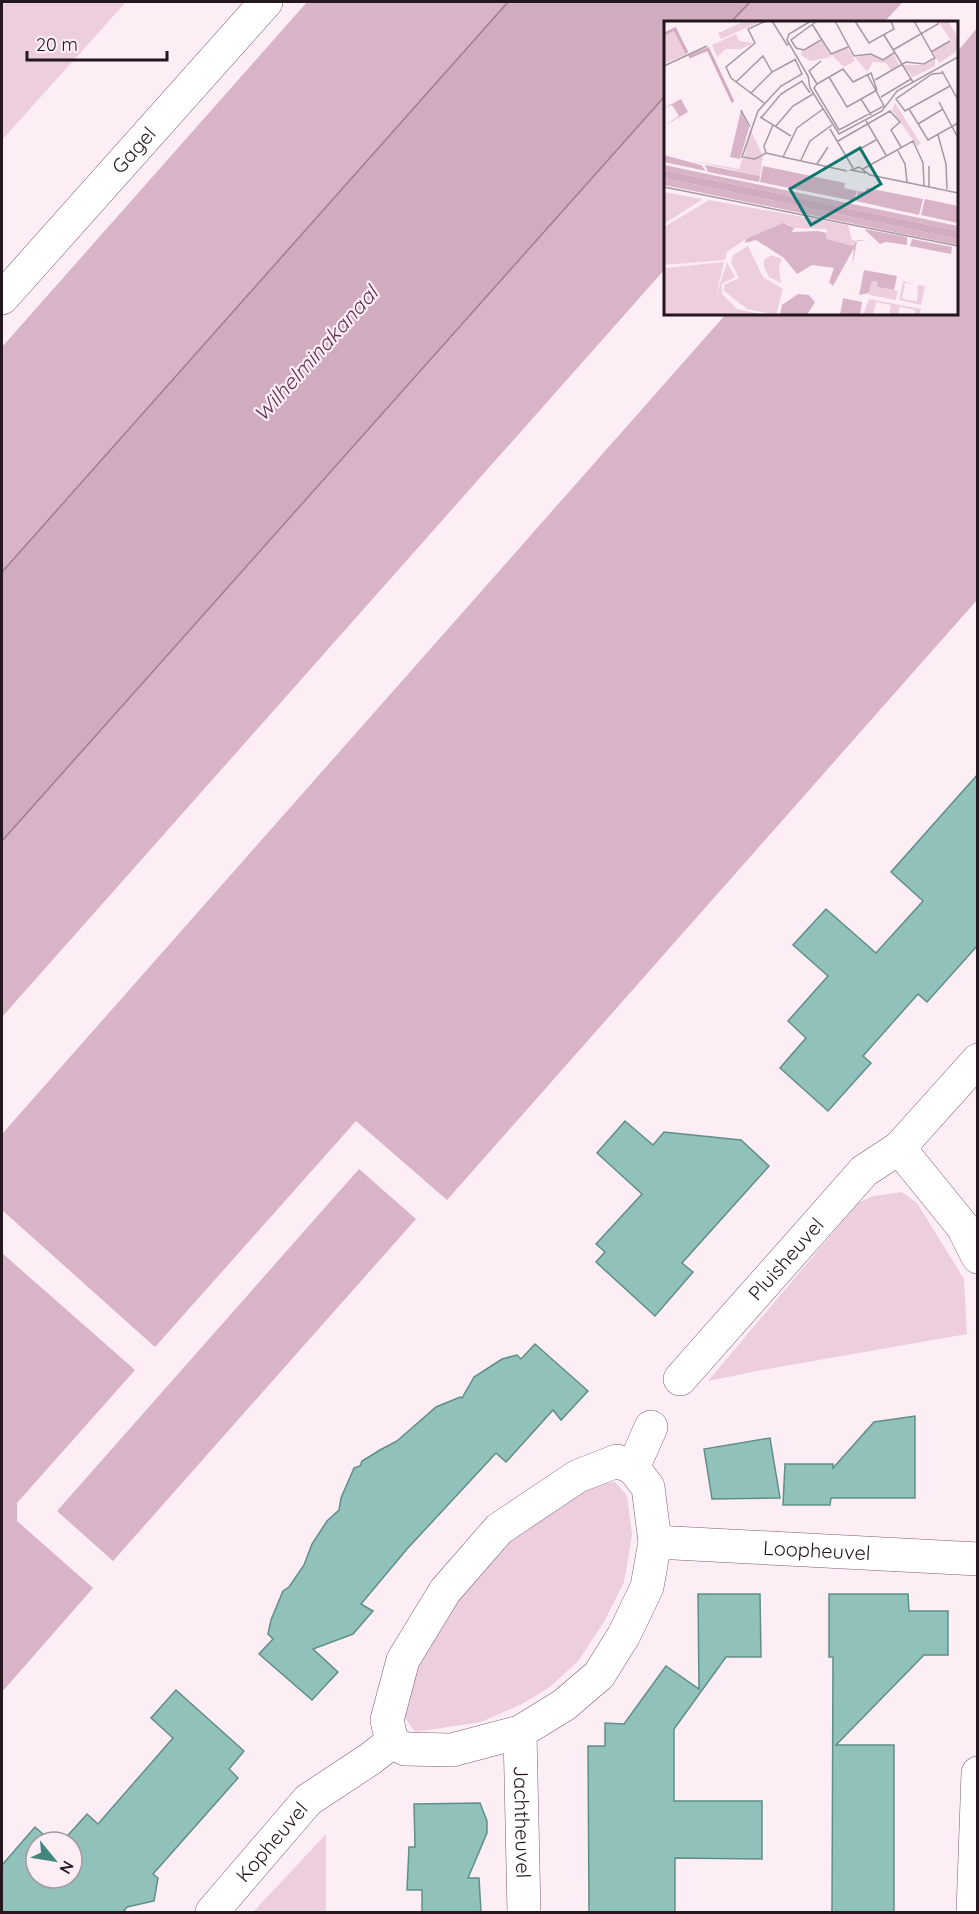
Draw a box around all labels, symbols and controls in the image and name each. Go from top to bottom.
inset map [664,21,958,315]
scale bar [27,24,166,62]
text: 20 m [36,33,78,56]
street label: Gagel [106,121,161,178]
water label: Wilhelminakanaal [248,279,384,426]
street label: Pluisheuvel [742,1212,829,1305]
street label: Loopheuvel [763,1535,871,1565]
street label: Jachtheuvel [509,1765,536,1879]
street label: Kopheuvel [230,1797,313,1887]
north arrow [24,1830,84,1890]
text: N [55,1857,79,1878]

